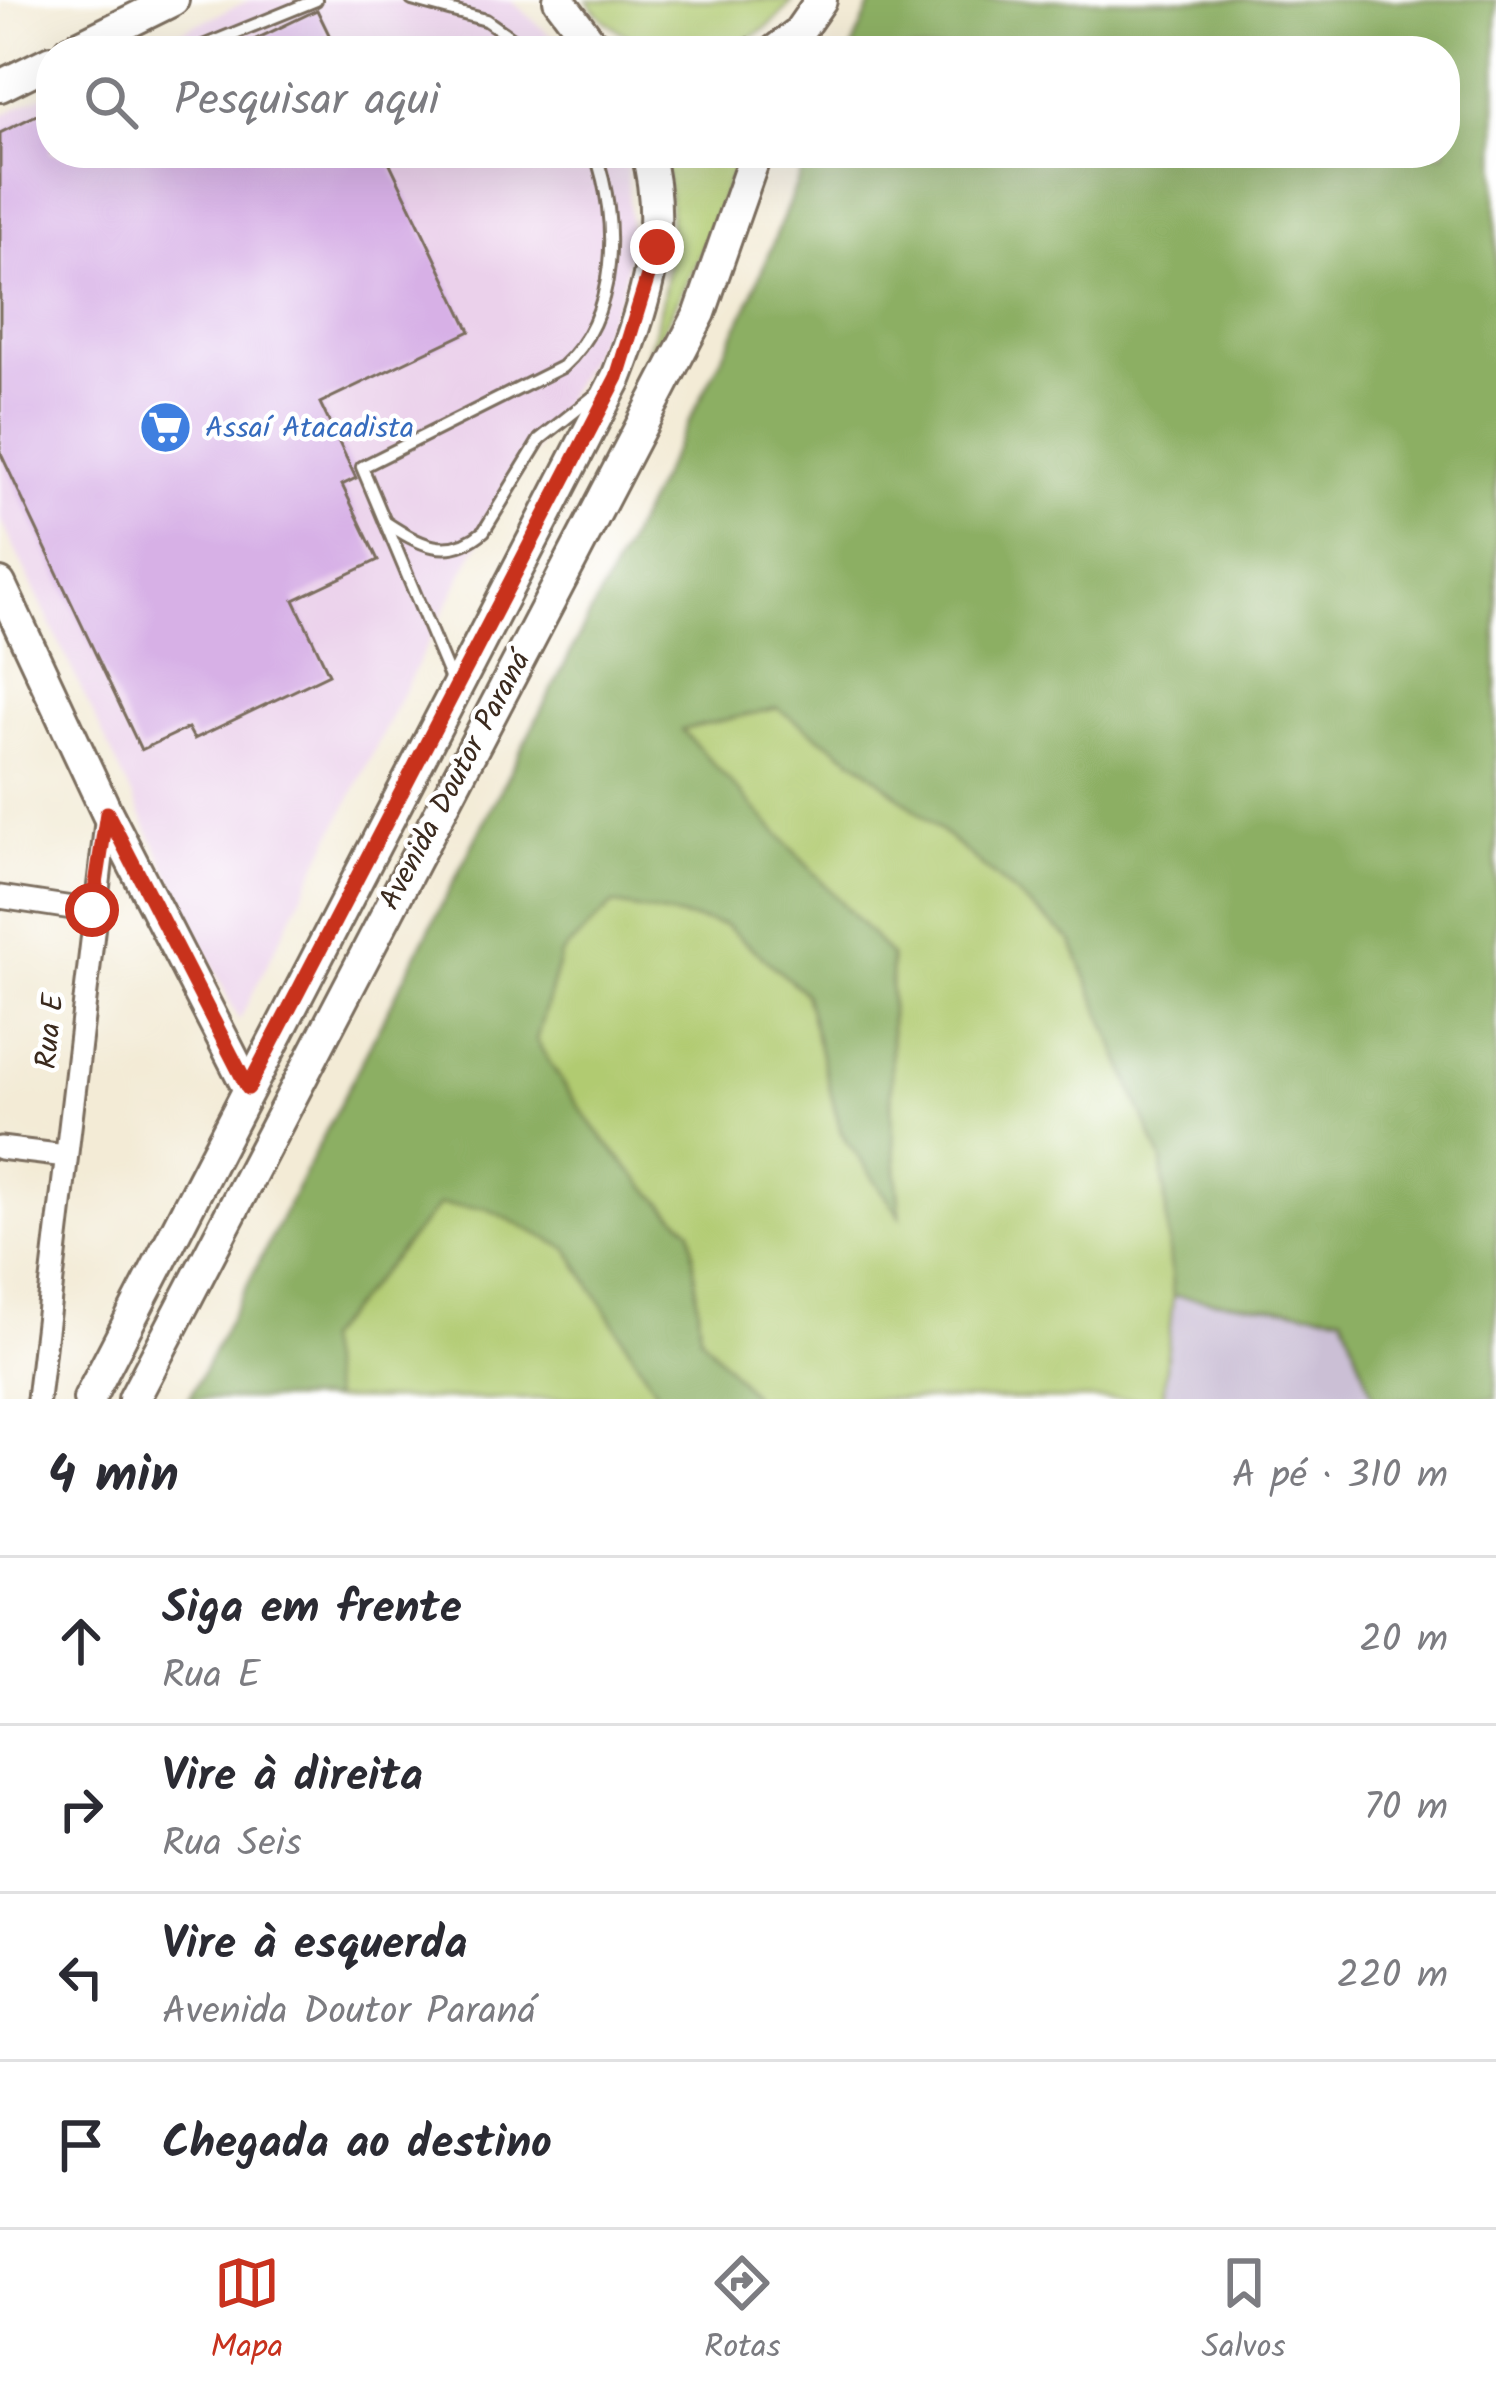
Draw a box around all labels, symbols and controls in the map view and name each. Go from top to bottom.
search box [36,36,1460,168]
text: Pesquisar aqui [174,66,440,138]
icon: search [78,69,144,135]
route end [630,220,684,274]
supermarket icon: Assaí Atacadista [138,399,194,455]
place label: Assaí Atacadista [205,405,414,453]
street label: Avenida Doutor Paraná [367,640,546,919]
route start [65,883,119,937]
street label: Rua E [23,990,79,1071]
text: 4 min [48,1437,179,1518]
text: A pé · 310 m [1232,1446,1448,1508]
text: Siga em frente [162,1574,462,1646]
icon: ahead [48,1608,114,1674]
text: 20 m [1359,1610,1448,1672]
text: Rua E [162,1646,260,1708]
text: Vire à direita [162,1742,423,1814]
icon: right [48,1776,114,1842]
text: 70 m [1364,1778,1448,1840]
text: Rua Seis [162,1814,302,1876]
text: Vire à esquerda [162,1910,468,1982]
icon: left [48,1944,114,2010]
text: 220 m [1336,1946,1448,2008]
text: Avenida Doutor Paraná [162,1982,536,2044]
text: Chegada ao destino [162,2109,552,2181]
icon: arrive [48,2112,114,2178]
tab: Mapa [210,2250,283,2375]
tab: Rotas [704,2250,781,2375]
tab: Salvos [1202,2250,1286,2375]

